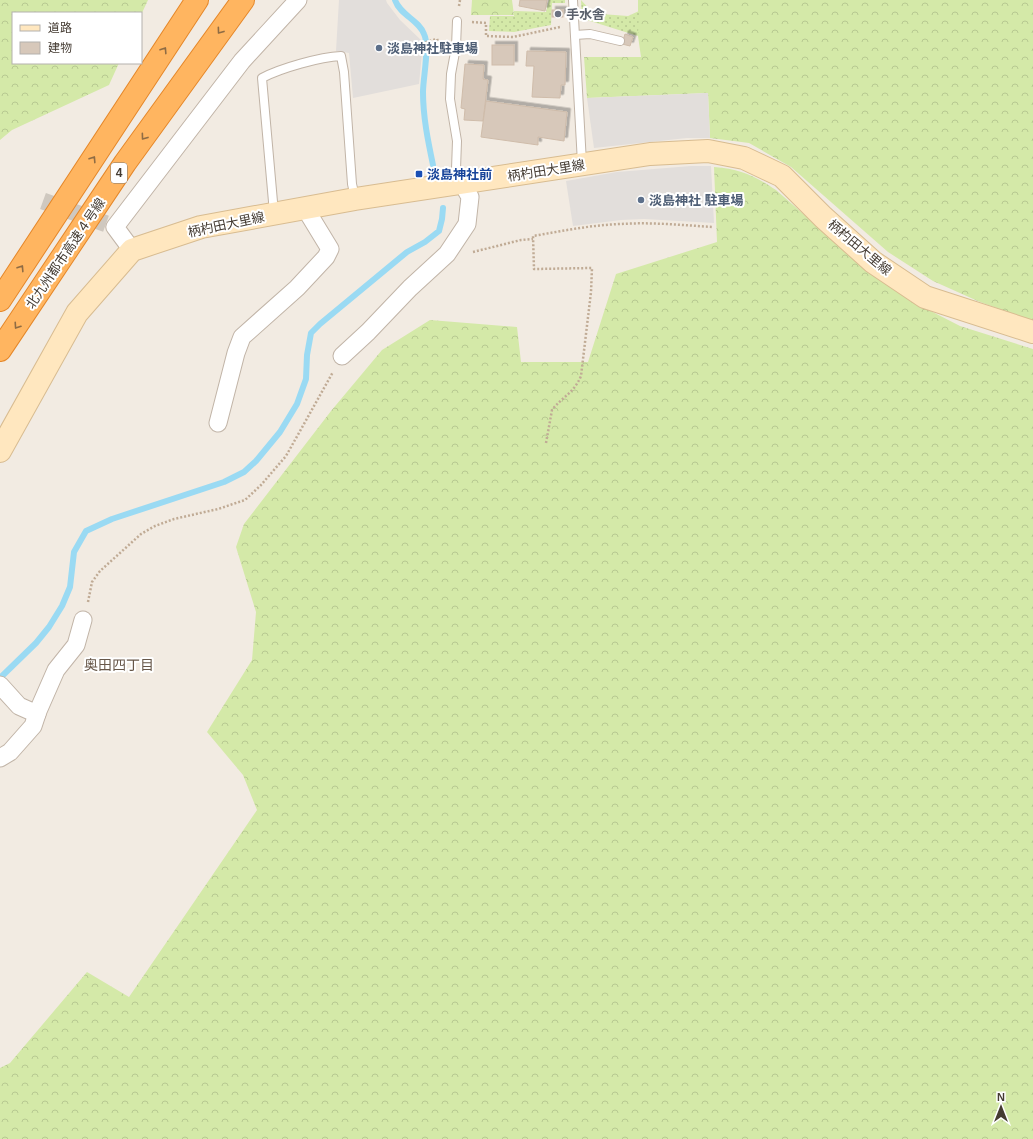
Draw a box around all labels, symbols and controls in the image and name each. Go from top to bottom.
place label: 手水舎 [566,7,605,22]
marker: 手水舎 [553,9,563,19]
legend [12,12,142,64]
text: 道路 [48,21,72,35]
one-way arrow [218,27,225,34]
text: 建物 [48,41,72,55]
place label: 淡島神社駐車場 [387,41,478,56]
marker: 淡島神社駐車場 [374,43,384,53]
one-way arrow [159,47,167,54]
one-way arrow [142,132,149,139]
one-way arrow [88,156,95,163]
street label: 柄杓田大里線 [506,157,586,184]
road number: 4 [111,163,127,183]
place label: 淡島神社前 [427,167,492,182]
marker: 淡島神社前 [414,169,424,179]
place label: 淡島神社 駐車場 [649,193,744,208]
street label: 北九州都市高速４号線 [23,195,108,311]
marker: 淡島神社 駐車場 [636,195,646,205]
street label: 柄杓田大里線 [186,209,266,240]
street label: 柄杓田大里線 [825,217,894,278]
one-way arrow [17,265,24,272]
one-way arrow [14,321,21,328]
district label: 奥田四丁目 [84,657,154,673]
north arrow [981,1087,1021,1127]
text: N [997,1091,1005,1103]

